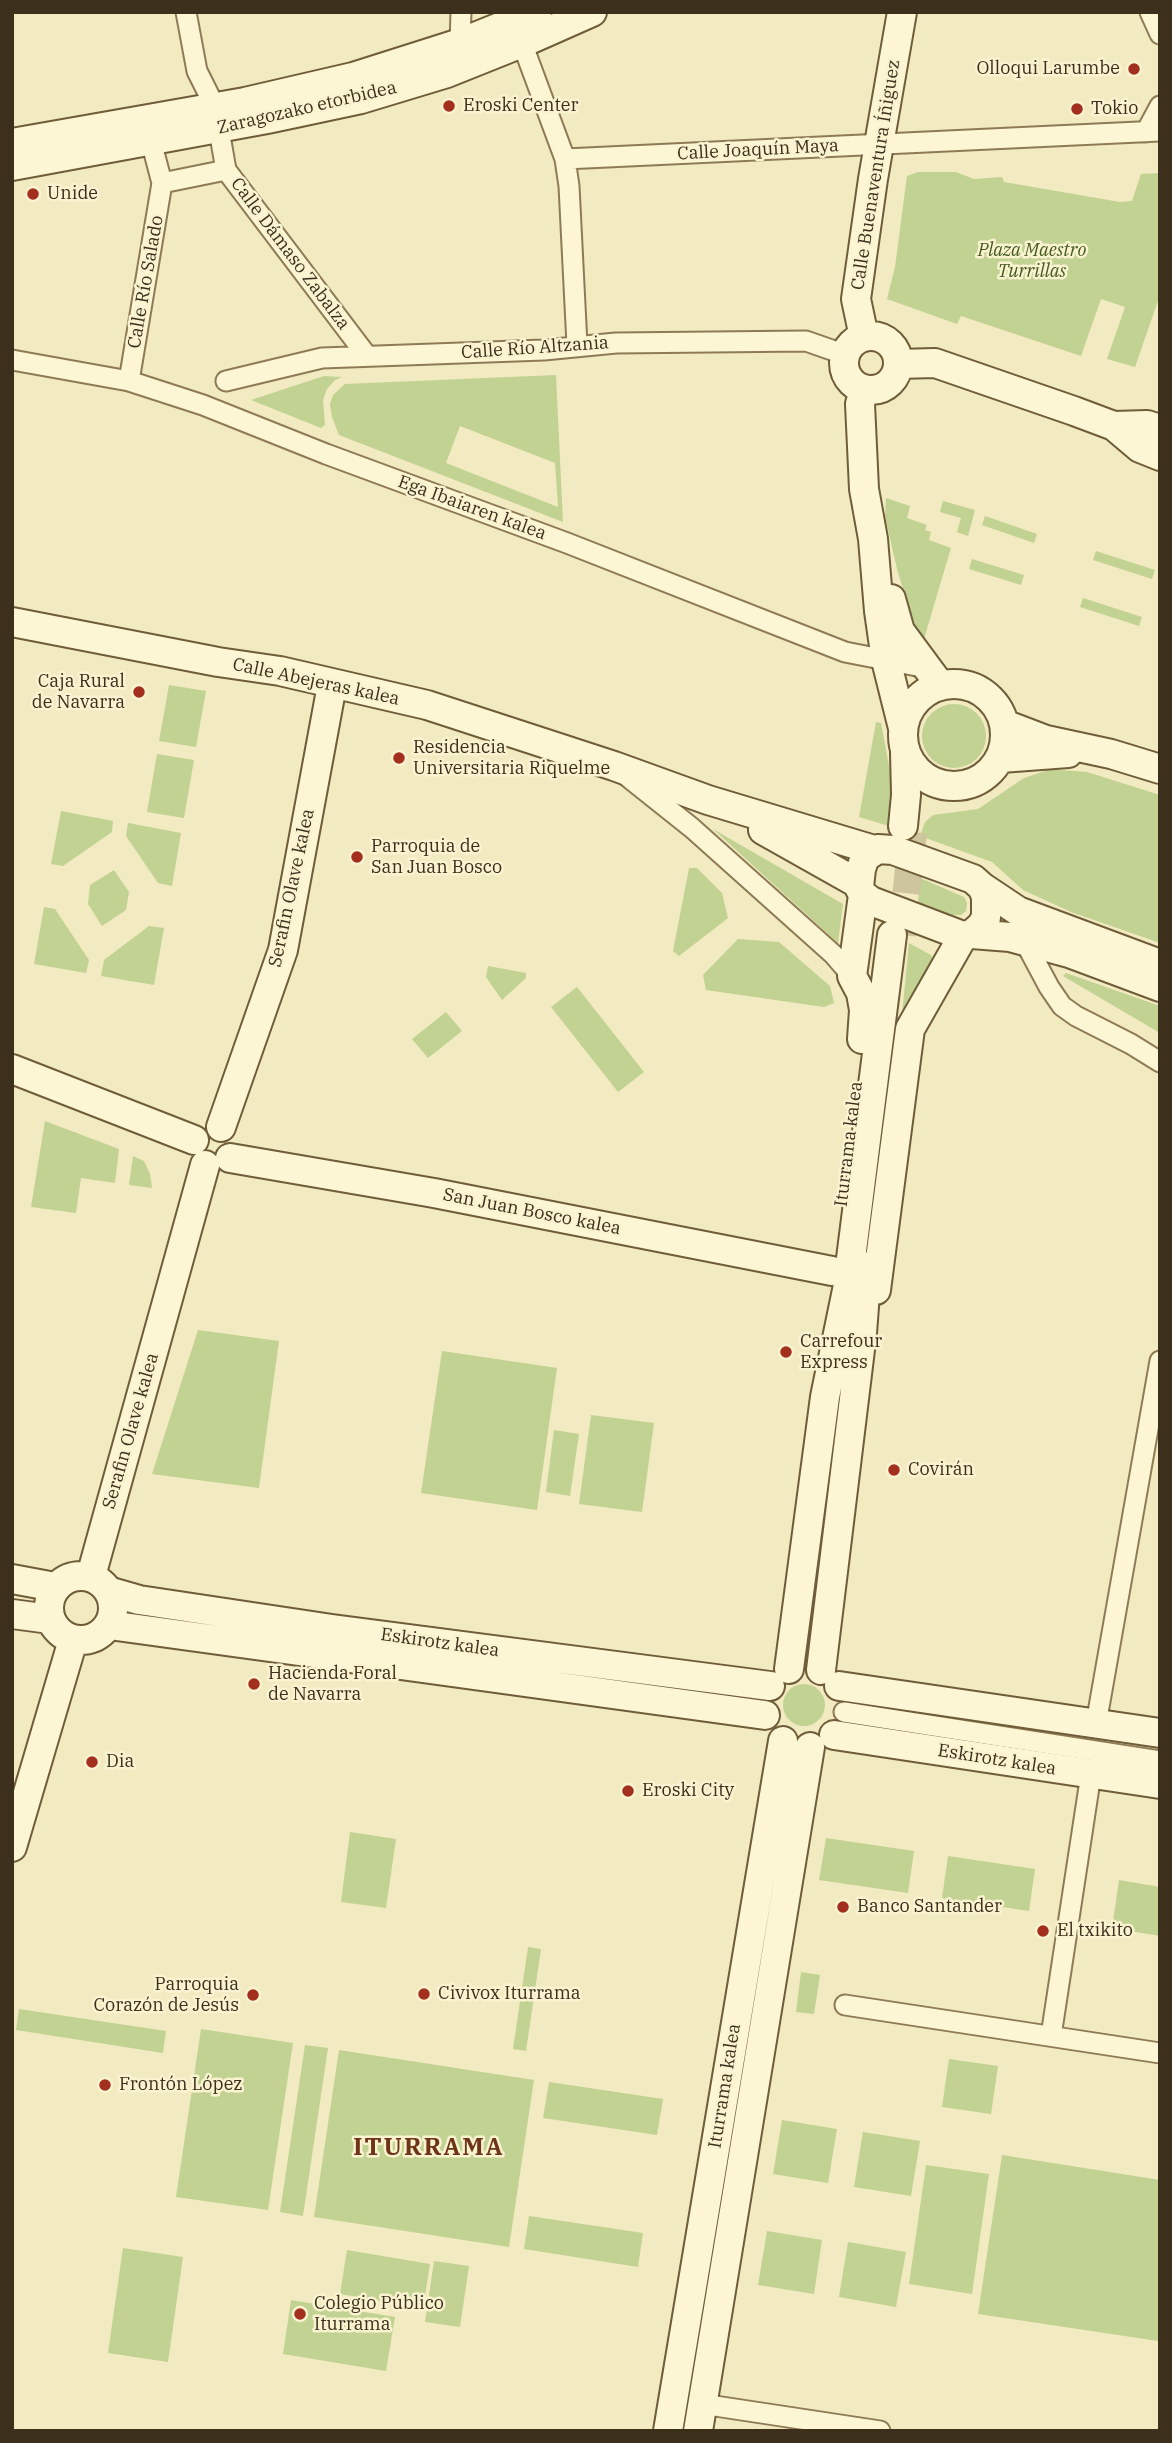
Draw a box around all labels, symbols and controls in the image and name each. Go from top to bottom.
street label: Calle Buenaventura Íñiguez [847,58,905,292]
place label: Olloqui Larumbe [976,58,1120,80]
marker: Olloqui Larumbe [1126,61,1142,77]
street label: Zaragozako etorbidea [215,77,399,139]
place label: Eroski Center [463,95,578,117]
marker: Eroski Center [441,98,457,114]
place label: Tokio [1091,98,1138,120]
marker: Tokio [1069,101,1085,117]
street label: Calle Joaquín Maya [677,135,839,165]
street label: Calle Dámaso Zabalza [226,174,354,334]
place label: Unide [47,183,98,205]
marker: Unide [25,186,41,202]
street label: Calle Río Salado [124,214,168,350]
park label: Plaza Maestro Turrillas [978,240,1086,282]
street label: Calle Río Altzania [460,332,610,364]
street label: Ega Ibaiaren kalea [395,471,549,545]
street label: Calle Abejeras kalea [231,654,401,710]
place label: Caja Rural de Navarra [32,671,125,714]
marker: Caja Rural de Navarra [131,684,147,700]
place label: Residencia Universitaria Riquelme [413,737,610,780]
marker: Residencia Universitaria Riquelme [391,750,407,766]
street label: Serafin Olave kalea [265,807,319,969]
place label: Parroquia de San Juan Bosco [371,836,502,878]
marker: Parroquia de San Juan Bosco [349,849,365,865]
street label: Iturrama kalea [831,1080,867,1208]
street label: San Juan Bosco kalea [441,1184,623,1240]
place label: Carrefour Express [800,1331,882,1374]
marker: Carrefour Express [778,1344,794,1360]
street label: Serafin Olave kalea [98,1350,164,1512]
place label: Covirán [908,1459,974,1481]
marker: Covirán [886,1462,902,1478]
street label: Eskirotz kalea [379,1624,501,1662]
place label: Hacienda Foral de Navarra [268,1663,397,1706]
marker: Hacienda Foral de Navarra [246,1676,262,1692]
street label: Eskirotz kalea [936,1740,1058,1780]
place label: Dia [106,1751,134,1773]
marker: Dia [84,1754,100,1770]
place label: Eroski City [642,1780,734,1802]
marker: Eroski City [620,1783,636,1799]
place label: Banco Santander [857,1896,1002,1918]
marker: Banco Santander [835,1899,851,1915]
place label: El txikito [1057,1920,1133,1942]
marker: El txikito [1035,1923,1051,1939]
place label: Parroquia Corazón de Jesús [94,1974,239,2016]
place label: Civivox Iturrama [438,1983,581,2005]
marker: Civivox Iturrama [416,1986,432,2002]
marker: Parroquia Corazón de Jesús [245,1987,261,2003]
street label: Iturrama kalea [704,2022,746,2150]
place label: Frontón López [119,2074,242,2096]
marker: Frontón López [97,2077,113,2093]
district label: ITURRAMA [354,2134,504,2162]
place label: Colegio Público Iturrama [314,2293,444,2336]
marker: Colegio Público Iturrama [292,2306,308,2322]

